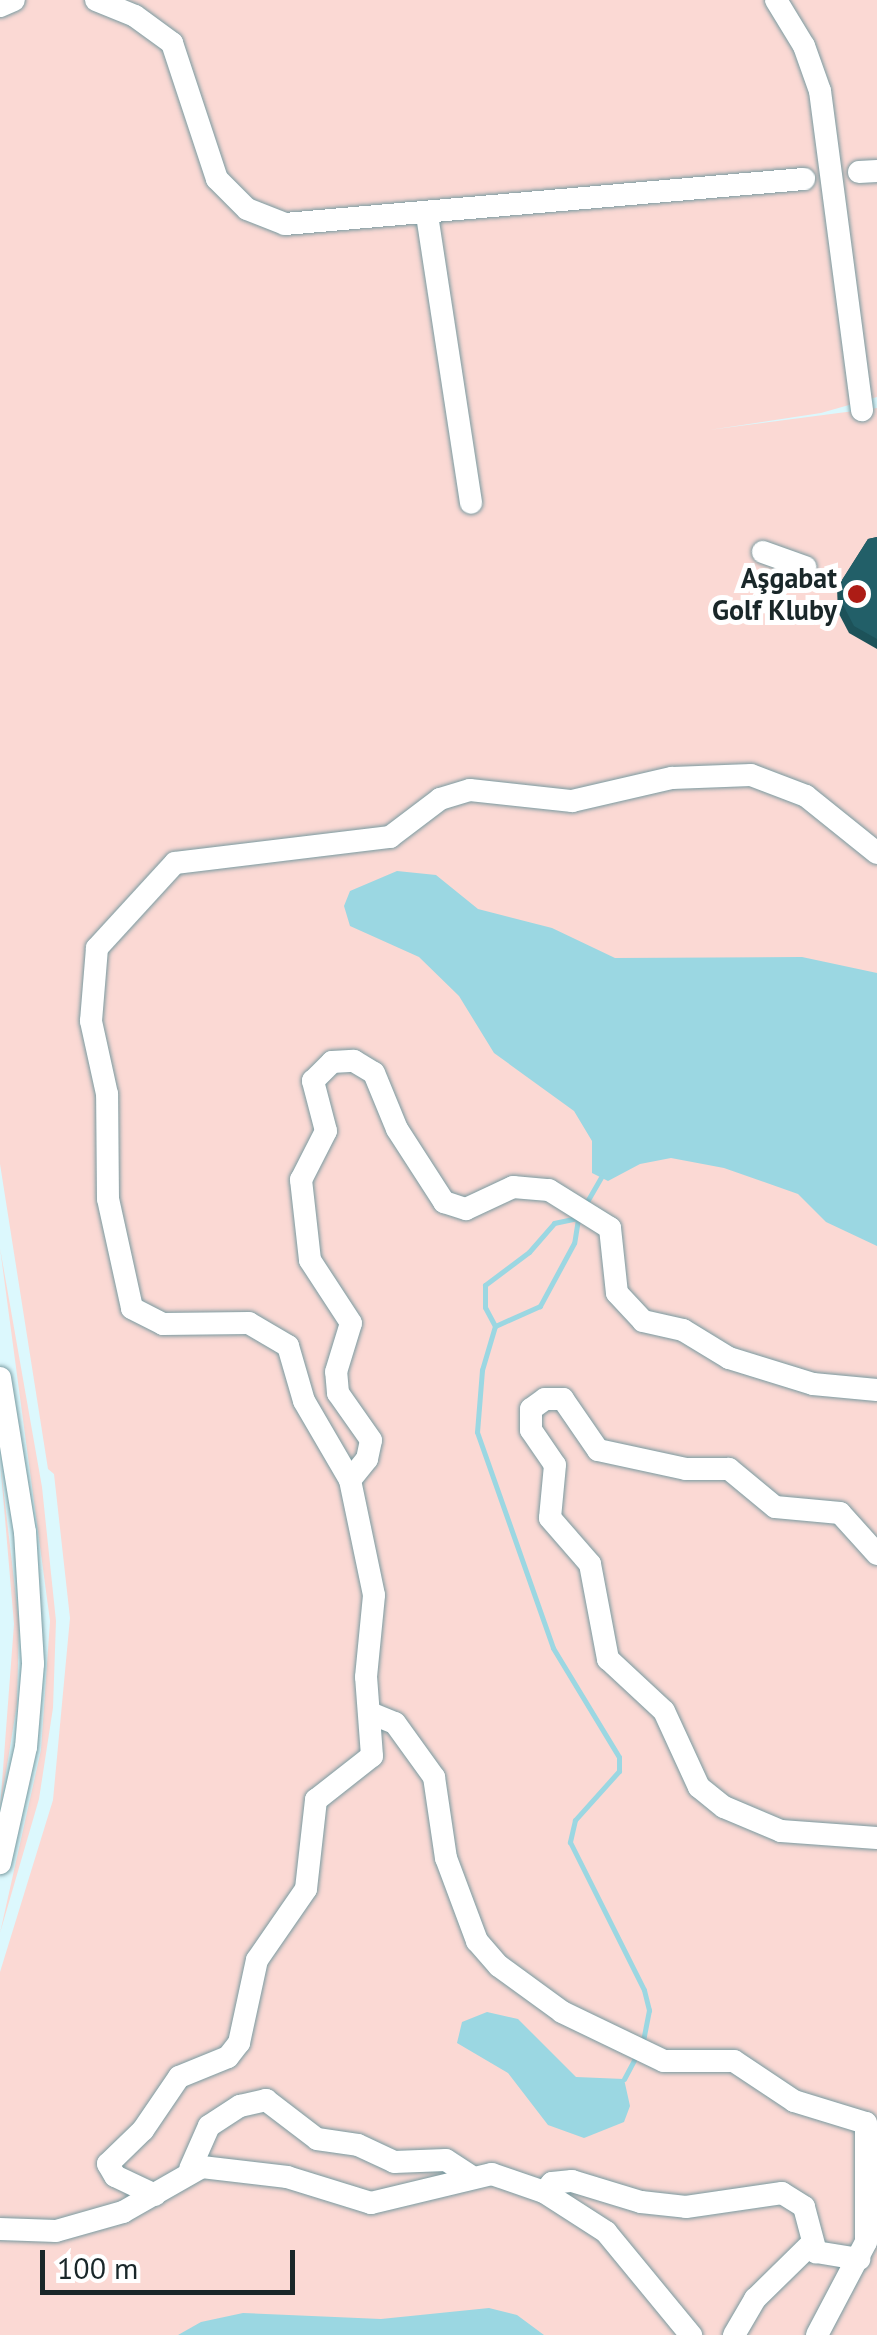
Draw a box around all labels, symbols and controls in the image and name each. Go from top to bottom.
place label: Aşgabat Golf Kluby [712,561,837,627]
marker: Aşgabat Golf Kluby [846,583,868,605]
scale bar [45,2230,300,2292]
text: 100 m [57,2248,138,2287]

